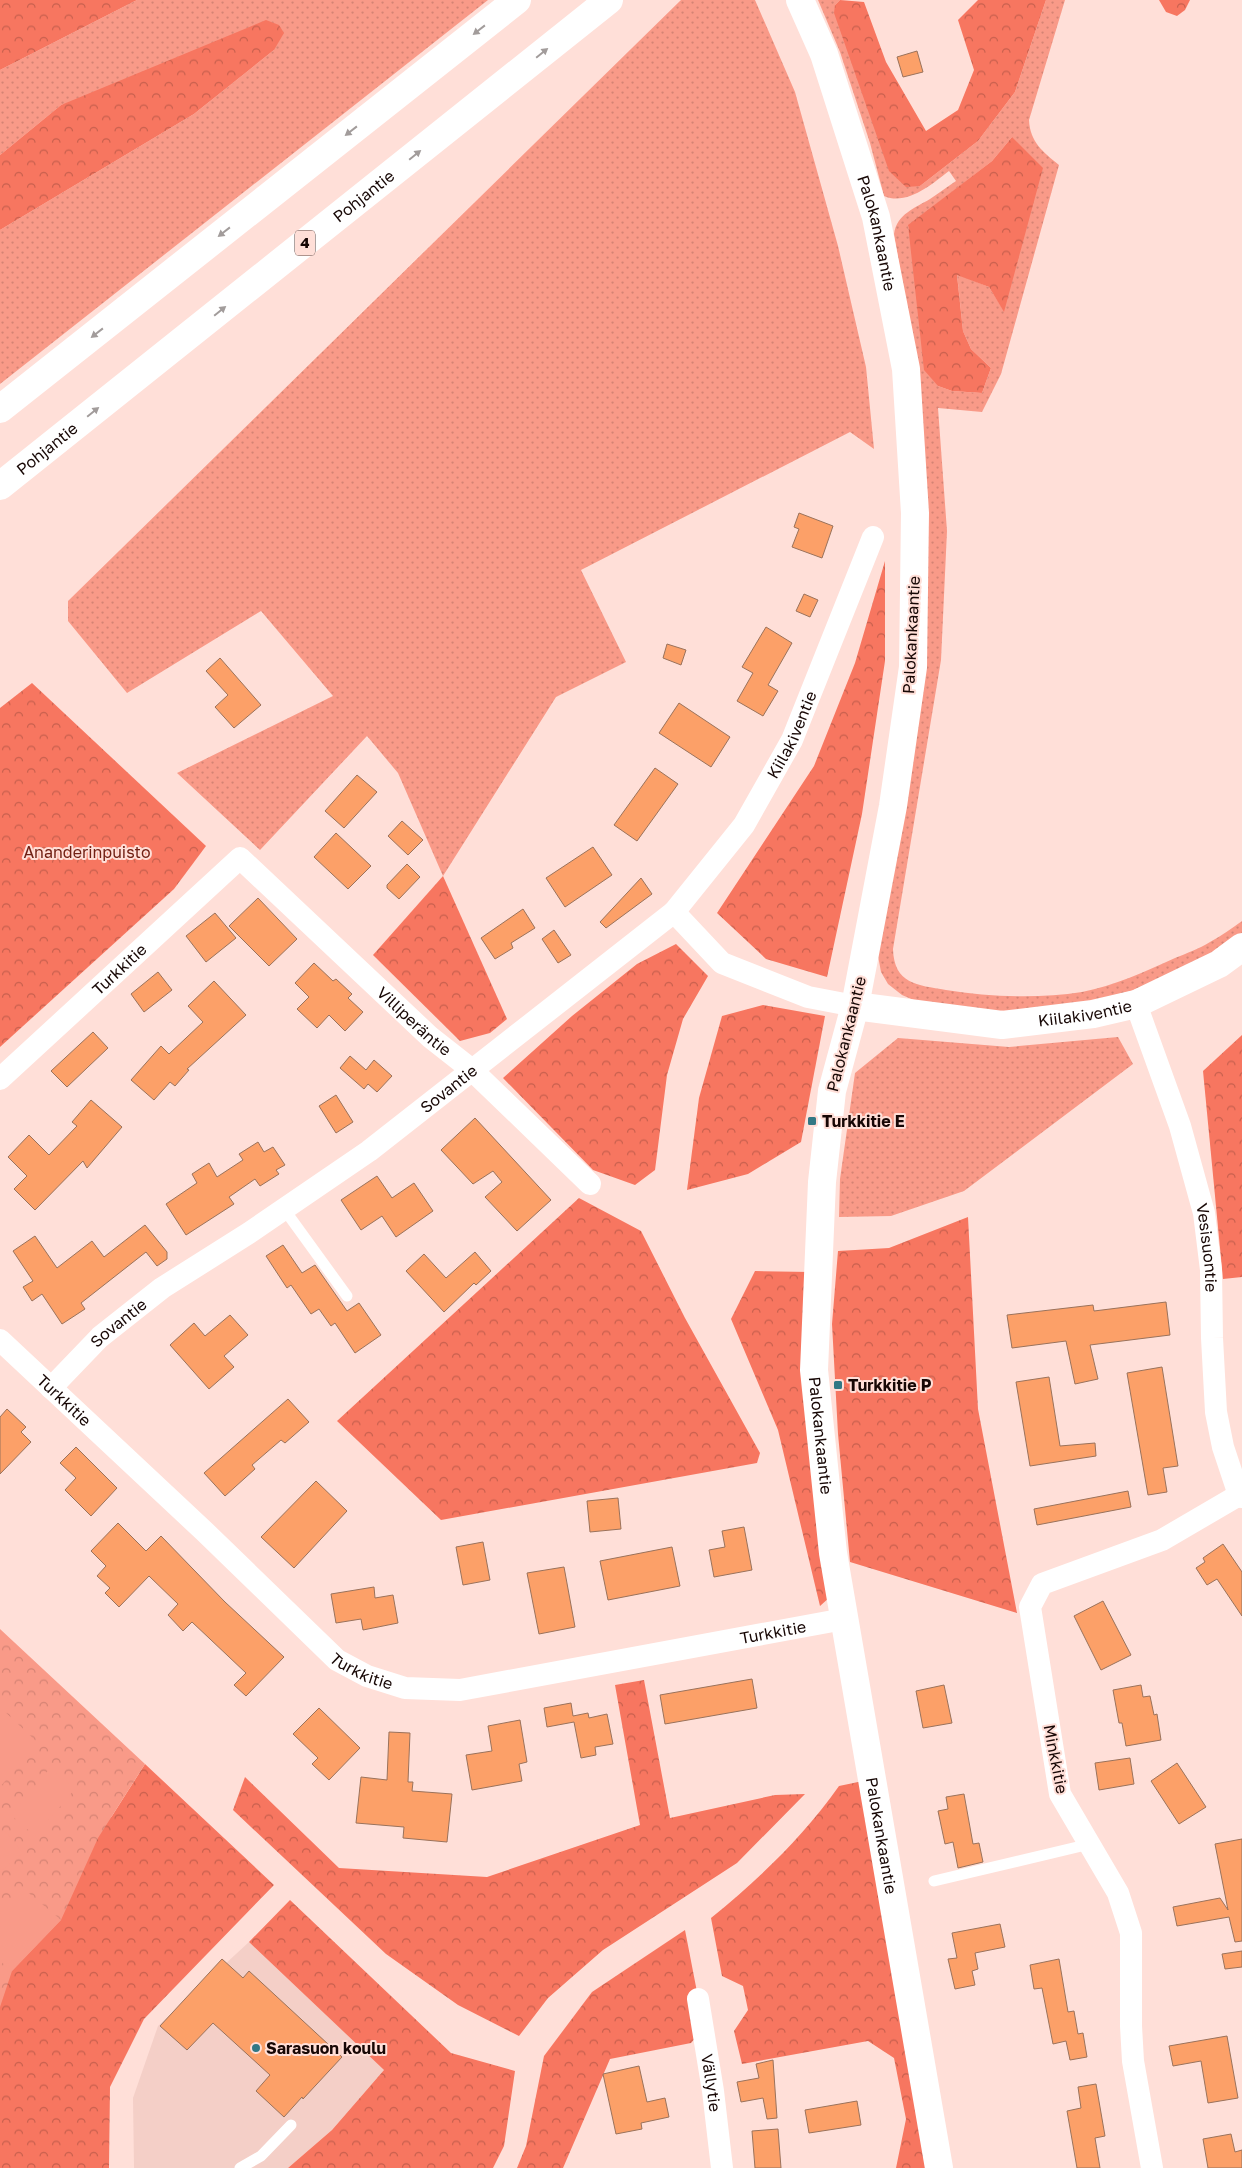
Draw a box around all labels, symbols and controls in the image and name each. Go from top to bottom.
one-way arrow [473,25,486,36]
one-way arrow [535,48,548,59]
one-way arrow [345,126,358,137]
one-way arrow [408,149,421,160]
street label: Pohjantie [329,165,398,226]
street label: Palokankaantie [853,173,900,293]
one-way arrow [217,227,231,237]
road number: 4 [295,230,315,256]
one-way arrow [213,305,226,316]
one-way arrow [91,327,104,338]
one-way arrow [86,407,100,417]
street label: Pohjantie [12,418,82,479]
street label: Palokankaantie [898,575,924,695]
street label: Kiilakiventie [762,688,821,782]
park label: Ananderinpuisto [23,842,151,862]
street label: Turkkitie [88,939,151,999]
street label: Palokankaantie [822,974,870,1094]
street label: Villiperäntie [373,982,455,1060]
street label: Kiilakiventie [1037,995,1134,1031]
street label: Sovantie [416,1060,481,1117]
place label: Turkkitie E [822,1111,905,1131]
marker: Turkkitie E [806,1115,818,1127]
street label: Vesisuontie [1192,1201,1221,1292]
street label: Sovantie [86,1294,151,1351]
street label: Turkkitie [33,1370,95,1430]
place label: Turkkitie P [848,1375,932,1395]
street label: Palokankaantie [805,1376,837,1495]
marker: Turkkitie P [832,1379,844,1391]
street label: Turkkitie [738,1616,808,1648]
street label: Turkkitie [326,1649,395,1694]
street label: Minkkitie [1039,1723,1073,1795]
street label: Palokankaantie [862,1776,902,1896]
place label: Sarasuon koulu [266,2038,386,2058]
marker: Sarasuon koulu [250,2042,262,2054]
street label: Vällytie [697,2052,725,2113]

